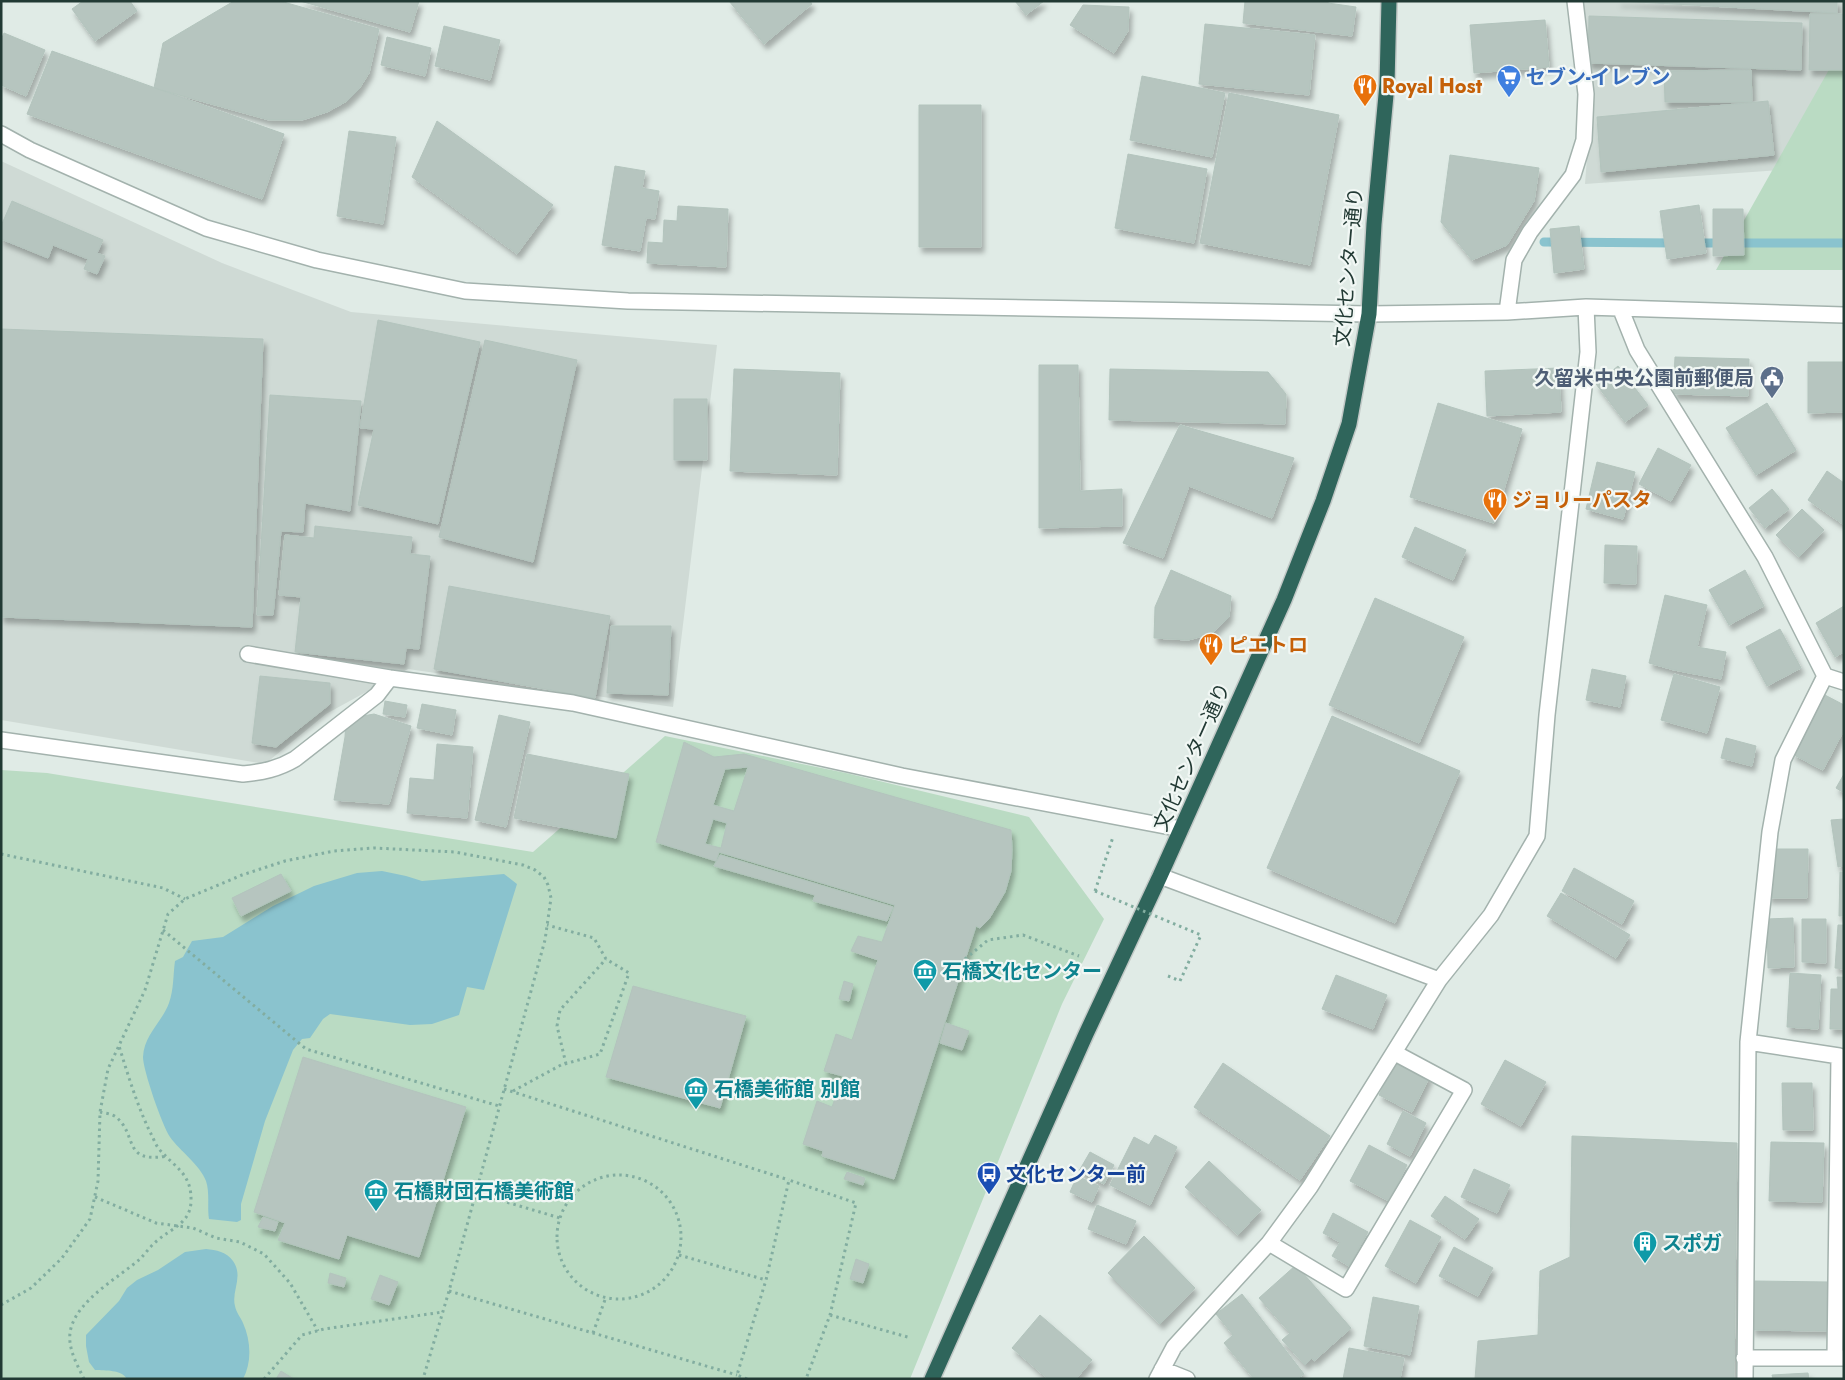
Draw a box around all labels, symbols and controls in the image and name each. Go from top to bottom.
place label: セブン-イレブン [1526,63,1670,92]
supermarket icon: セブン-イレブン [1496,64,1522,98]
place label: Royal Host [1382,72,1483,101]
restaurant icon: Royal Host [1352,73,1378,107]
street label: 文化センター通り [1328,186,1370,348]
place label: 久留米中央公園前郵便局 [1534,364,1754,393]
public building icon: 久留米中央公園前郵便局 [1759,365,1785,399]
place label: ジョリーパスタ [1512,486,1652,515]
restaurant icon: ジョリーパスタ [1482,487,1508,521]
place label: ピエトロ [1228,631,1308,660]
restaurant icon: ピエトロ [1198,632,1224,666]
street label: 文化センター通り [1146,678,1238,836]
place label: 石橋文化センター [942,957,1102,986]
museum icon: 石橋文化センター [912,958,938,992]
place label: 石橋美術館 別館 [714,1075,860,1104]
museum icon: 石橋美術館 別館 [683,1076,709,1110]
place label: 文化センター前 [1006,1160,1146,1189]
bus stop icon: 文化センター前 [976,1161,1002,1195]
place label: 石橋財団石橋美術館 [394,1177,574,1206]
museum icon: 石橋財団石橋美術館 [363,1178,389,1212]
place label: スポガ [1662,1229,1722,1258]
building icon: スポガ [1632,1230,1658,1264]

